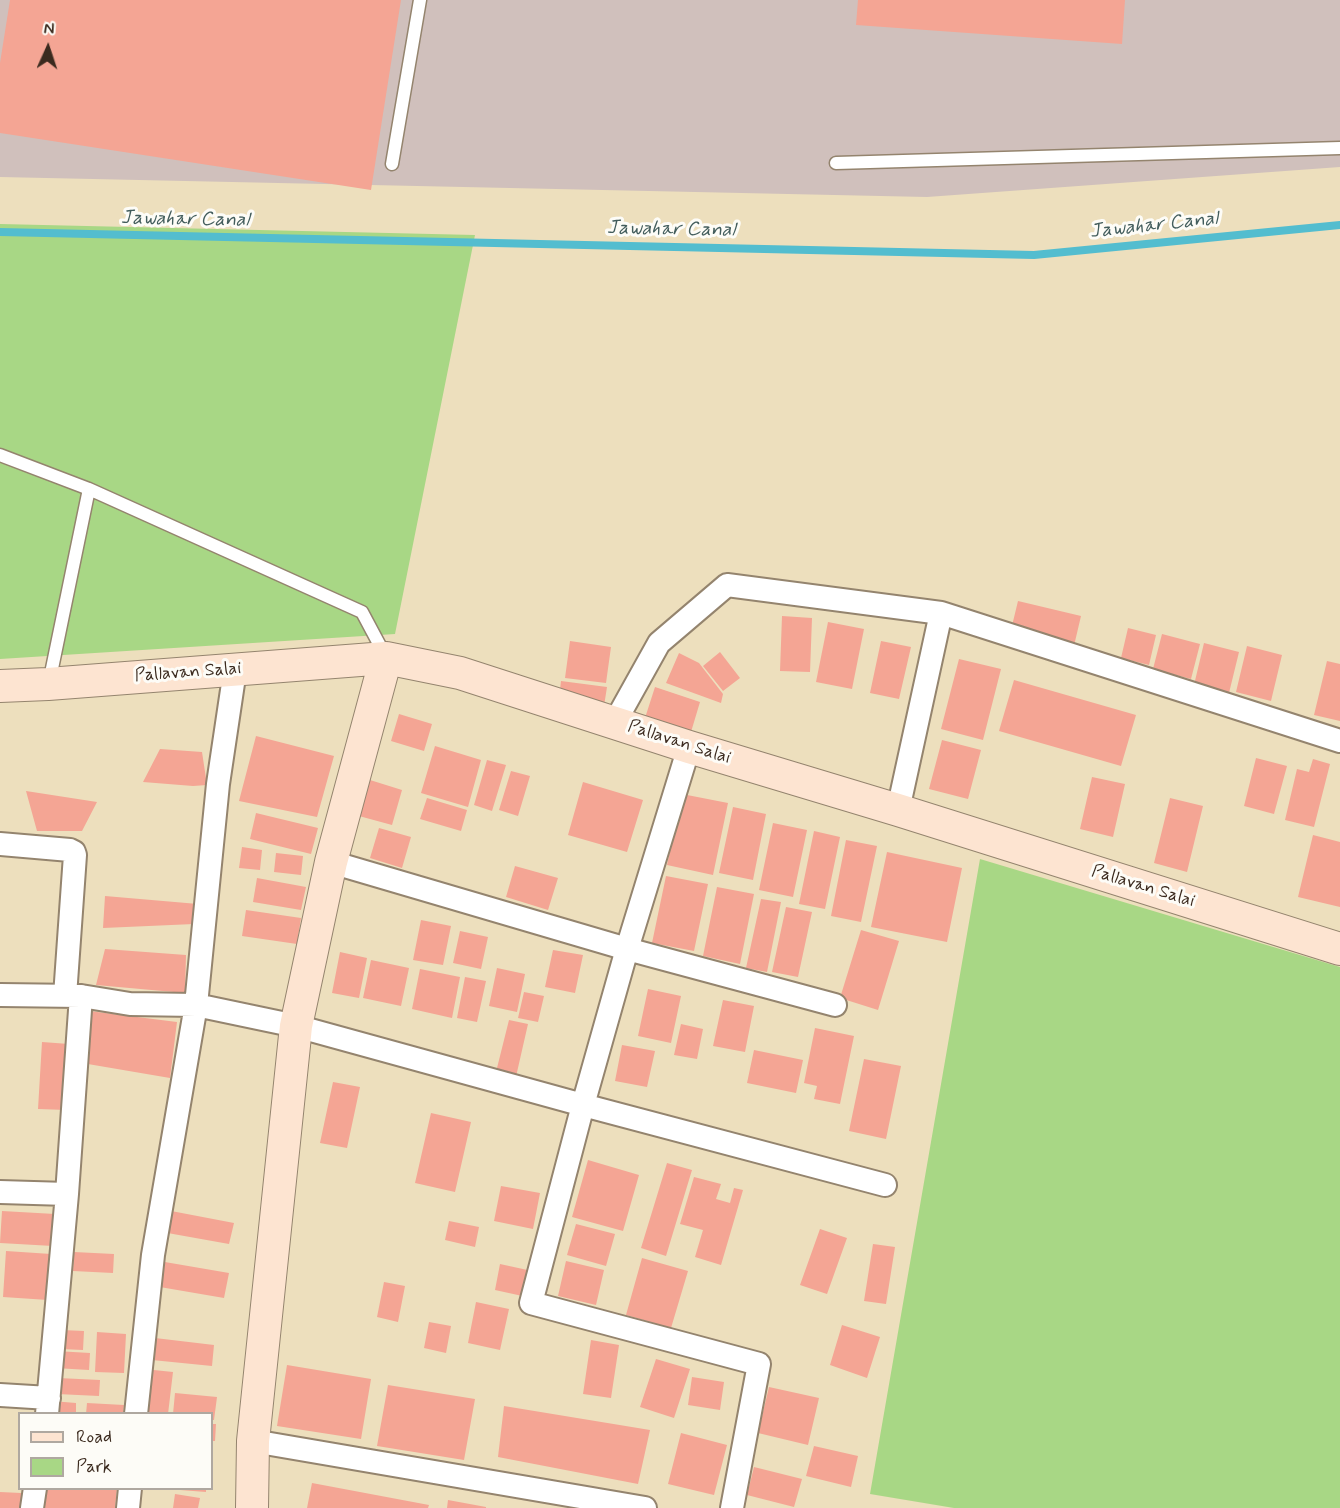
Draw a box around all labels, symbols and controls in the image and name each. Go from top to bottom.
north arrow [18,18,78,78]
text: N [43,19,55,40]
water label: Jawahar Canal [121,207,249,233]
water label: Jawahar Canal [1089,207,1219,245]
water label: Jawahar Canal [607,217,735,243]
street label: Pallavan Salai [134,659,242,687]
street label: Pallavan Salai [625,716,733,770]
street label: Pallavan Salai [1089,861,1197,913]
legend [18,1412,213,1490]
text: Road [76,1425,112,1449]
text: Park [76,1455,112,1479]

